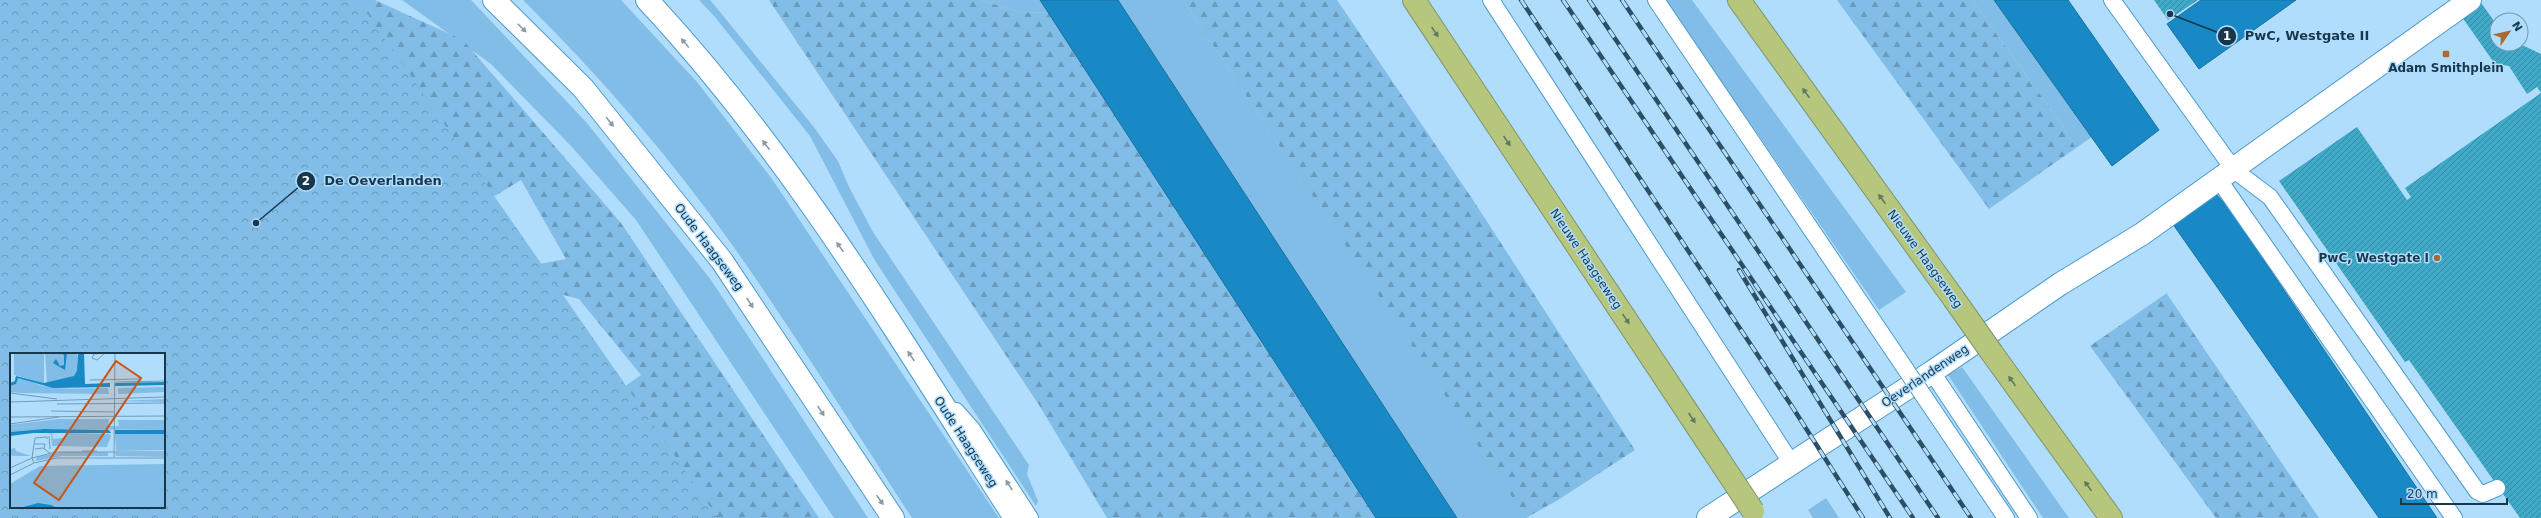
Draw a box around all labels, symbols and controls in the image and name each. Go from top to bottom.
north arrow [2489,12,2529,52]
text: N [2509,19,2525,34]
one-way arrow [517,23,527,32]
callout: PwC, Westgate II [2217,23,2377,48]
one-way arrow [1431,27,1439,38]
text: PwC, Westgate II [2245,28,2369,43]
text: 1 [2223,29,2231,43]
one-way arrow [680,38,689,49]
marker: Adam Smithplein [2441,49,2451,59]
place label: Adam Smithplein [2388,61,2504,75]
one-way arrow [1802,88,1810,99]
one-way arrow [606,117,615,128]
one-way arrow [1503,135,1511,146]
one-way arrow [762,139,770,150]
callout: De Oeverlanden [296,168,450,193]
text: De Oeverlanden [324,173,442,188]
text: 2 [302,174,310,188]
one-way arrow [1878,194,1886,204]
street label: Oude Haagseweg [672,201,746,293]
street label: Nieuwe Haagseweg [1547,206,1625,312]
street label: Nieuwe Haagseweg [1885,207,1965,311]
one-way arrow [836,241,844,252]
place label: PwC, Westgate I [2319,251,2429,265]
marker: PwC, Westgate I [2432,253,2442,263]
one-way arrow [746,298,754,308]
one-way arrow [1622,314,1630,324]
street label: Oeverlandenweg [1879,342,1971,410]
one-way arrow [907,350,915,361]
inset map [10,353,165,508]
one-way arrow [2008,376,2016,386]
street label: Oude Haagseweg [931,394,1001,490]
one-way arrow [817,406,825,416]
one-way arrow [1688,413,1696,424]
one-way arrow [1005,480,1013,491]
scale bar [2401,480,2507,506]
one-way arrow [2084,481,2092,492]
text: 20 m [2407,487,2438,501]
one-way arrow [876,495,884,506]

